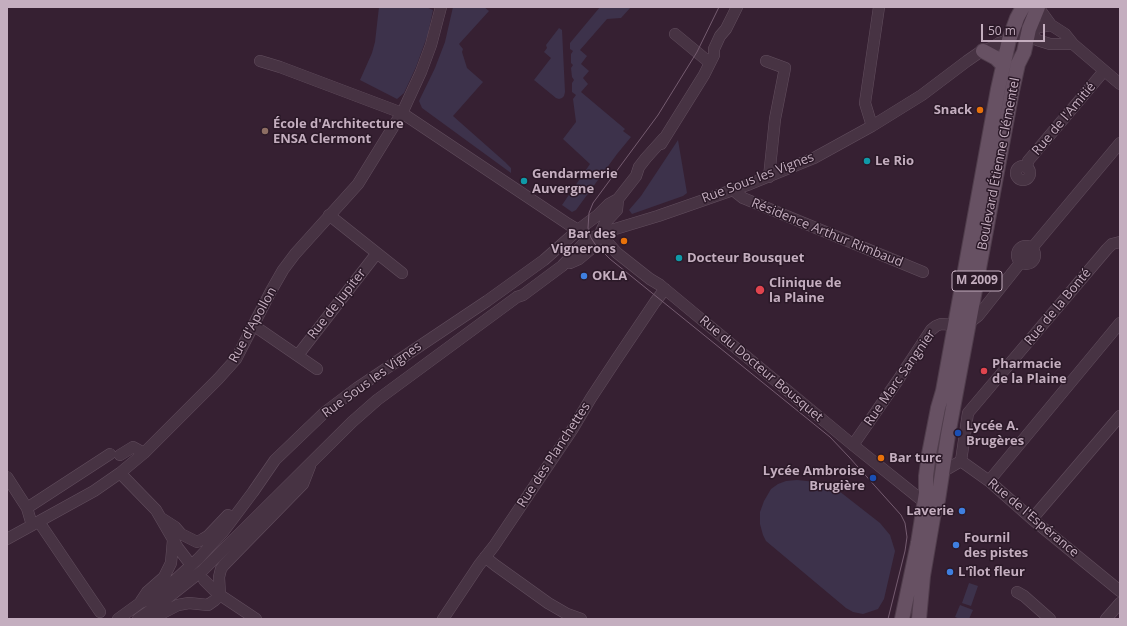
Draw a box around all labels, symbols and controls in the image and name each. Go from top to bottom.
scale bar [983,16,1047,42]
text: 50 m [988,22,1016,39]
street label: Boulevard Étienne Clémentel [975,76,1023,252]
street label: Rue de l'Amitié [1029,79,1099,159]
place label: Snack [934,102,972,118]
marker: Snack [975,105,985,115]
place label: École d'Architecture ENSA Clermont [273,116,404,147]
marker: École d'Architecture ENSA Clermont [260,126,270,136]
street label: Rue Sous les Vignes [700,149,816,207]
place label: Le Rio [875,153,914,169]
marker: Le Rio [862,156,872,166]
place label: Gendarmerie Auvergne [532,166,618,197]
marker: Gendarmerie Auvergne [519,176,529,186]
street label: Résidence Arthur Rimbaud [749,195,905,271]
place label: Bar des Vignerons [551,226,616,257]
marker: Bar des Vignerons [619,236,629,246]
place label: Docteur Bousquet [687,250,804,266]
marker: Docteur Bousquet [674,253,684,263]
street label: Rue de la Bonté [1021,265,1095,349]
street label: Rue de Jupiter [305,266,369,342]
place label: OKLA [592,268,627,284]
marker: OKLA [579,271,589,281]
road number: M 2009 [952,271,1002,291]
place label: Clinique de la Plaine [769,275,841,306]
marker: Clinique de la Plaine [754,284,766,296]
street label: Rue d'Apollon [226,285,280,365]
street label: Rue du Docteur Bousquet [696,313,826,425]
street label: Rue Marc Sangnier [861,327,939,429]
street label: Rue Sous les Vignes [319,339,425,421]
place label: Pharmacie de la Plaine [992,356,1067,387]
marker: Pharmacie de la Plaine [979,366,989,376]
street label: Rue des Planchettes [514,400,594,510]
place label: Lycée A. Brugères [966,418,1024,449]
marker: Lycée A. Brugères [953,428,963,438]
place label: Bar turc [889,450,942,466]
marker: Bar turc [876,453,886,463]
place label: Lycée Ambroise Brugière [763,463,865,494]
marker: Lycée Ambroise Brugière [868,473,878,483]
street label: Rue de l'Espérance [984,475,1082,561]
place label: Laverie [906,503,954,519]
marker: Laverie [957,506,967,516]
place label: Fournil des pistes [964,530,1028,561]
marker: Fournil des pistes [951,540,961,550]
place label: L'îlot fleur [958,564,1025,580]
marker: L'îlot fleur [945,567,955,577]

